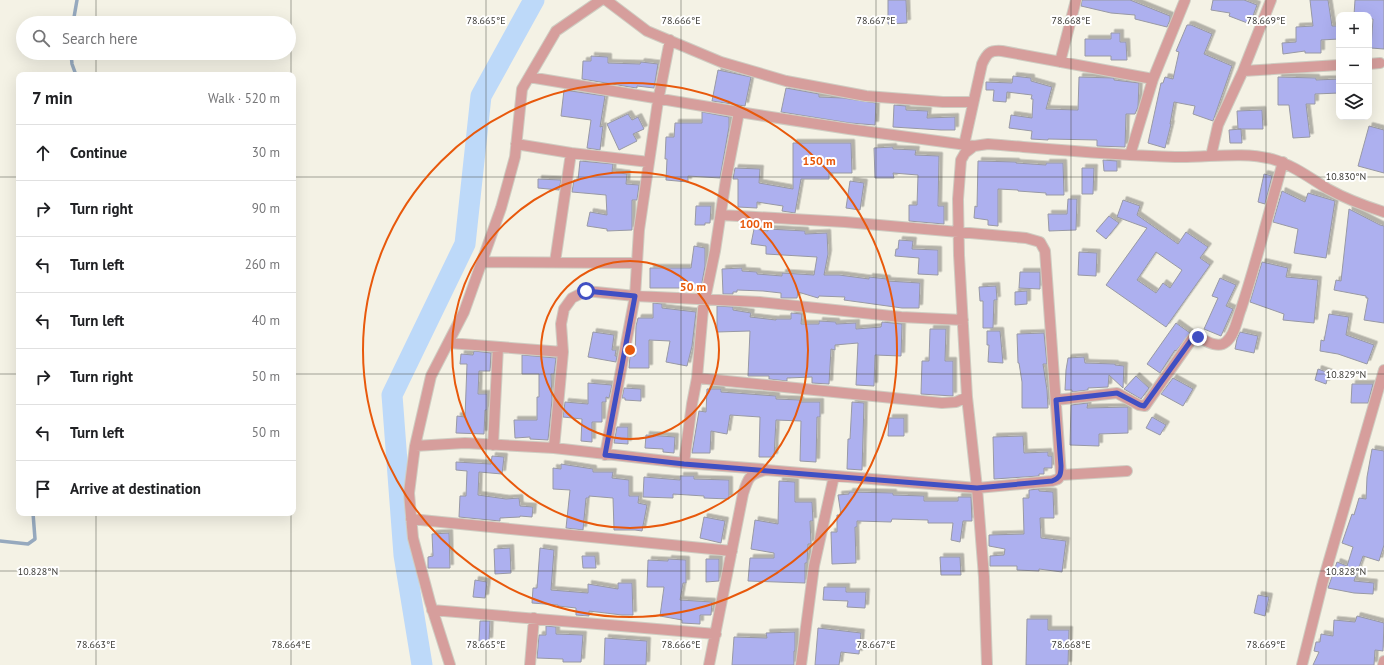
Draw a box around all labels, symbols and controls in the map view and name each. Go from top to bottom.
map controls [1336,12,1372,120]
button: + [1336,12,1372,48]
text: 78.665°E [467,14,506,27]
text: 78.666°E [662,14,701,27]
text: 78.667°E [857,14,896,27]
text: 78.668°E [1052,14,1091,27]
text: 78.669°E [1247,14,1286,27]
search box [16,16,296,60]
icon: search [30,27,52,49]
text: Search here [62,29,138,48]
button: − [1336,48,1372,84]
button: layers [1336,84,1372,120]
text: 7 min [32,87,73,109]
text: Walk · 520 m [208,90,280,107]
icon: ahead [32,142,54,164]
text: Continue [70,143,127,162]
text: 30 m [252,144,280,161]
text: 150 m [802,153,836,168]
text: 10.830°N [1326,170,1366,183]
icon: right [32,198,54,220]
text: Turn right [70,199,133,218]
text: 90 m [252,200,280,217]
text: 100 m [739,216,773,231]
icon: left [32,254,54,276]
text: Turn left [70,255,124,274]
text: 260 m [245,256,280,273]
text: 50 m [680,279,706,294]
route start [577,282,595,300]
icon: left [32,310,54,332]
text: Turn left [70,311,124,330]
text: 40 m [252,312,280,329]
route end [1189,328,1207,346]
centre of rings [623,343,637,357]
icon: right [32,366,54,388]
text: Turn right [70,367,133,386]
text: 50 m [252,368,280,385]
text: 10.829°N [1326,368,1366,381]
icon: left [32,422,54,444]
text: Turn left [70,423,124,442]
text: 50 m [252,424,280,441]
icon: arrive [32,478,54,500]
text: Arrive at destination [70,479,201,498]
text: 10.828°N [18,565,58,578]
text: 10.828°N [1326,565,1366,578]
text: 78.663°E [77,638,116,651]
text: 78.664°E [272,638,311,651]
text: 78.665°E [467,638,506,651]
text: 78.666°E [662,638,701,651]
text: 78.667°E [857,638,896,651]
text: 78.668°E [1052,638,1091,651]
text: 78.669°E [1247,638,1286,651]

